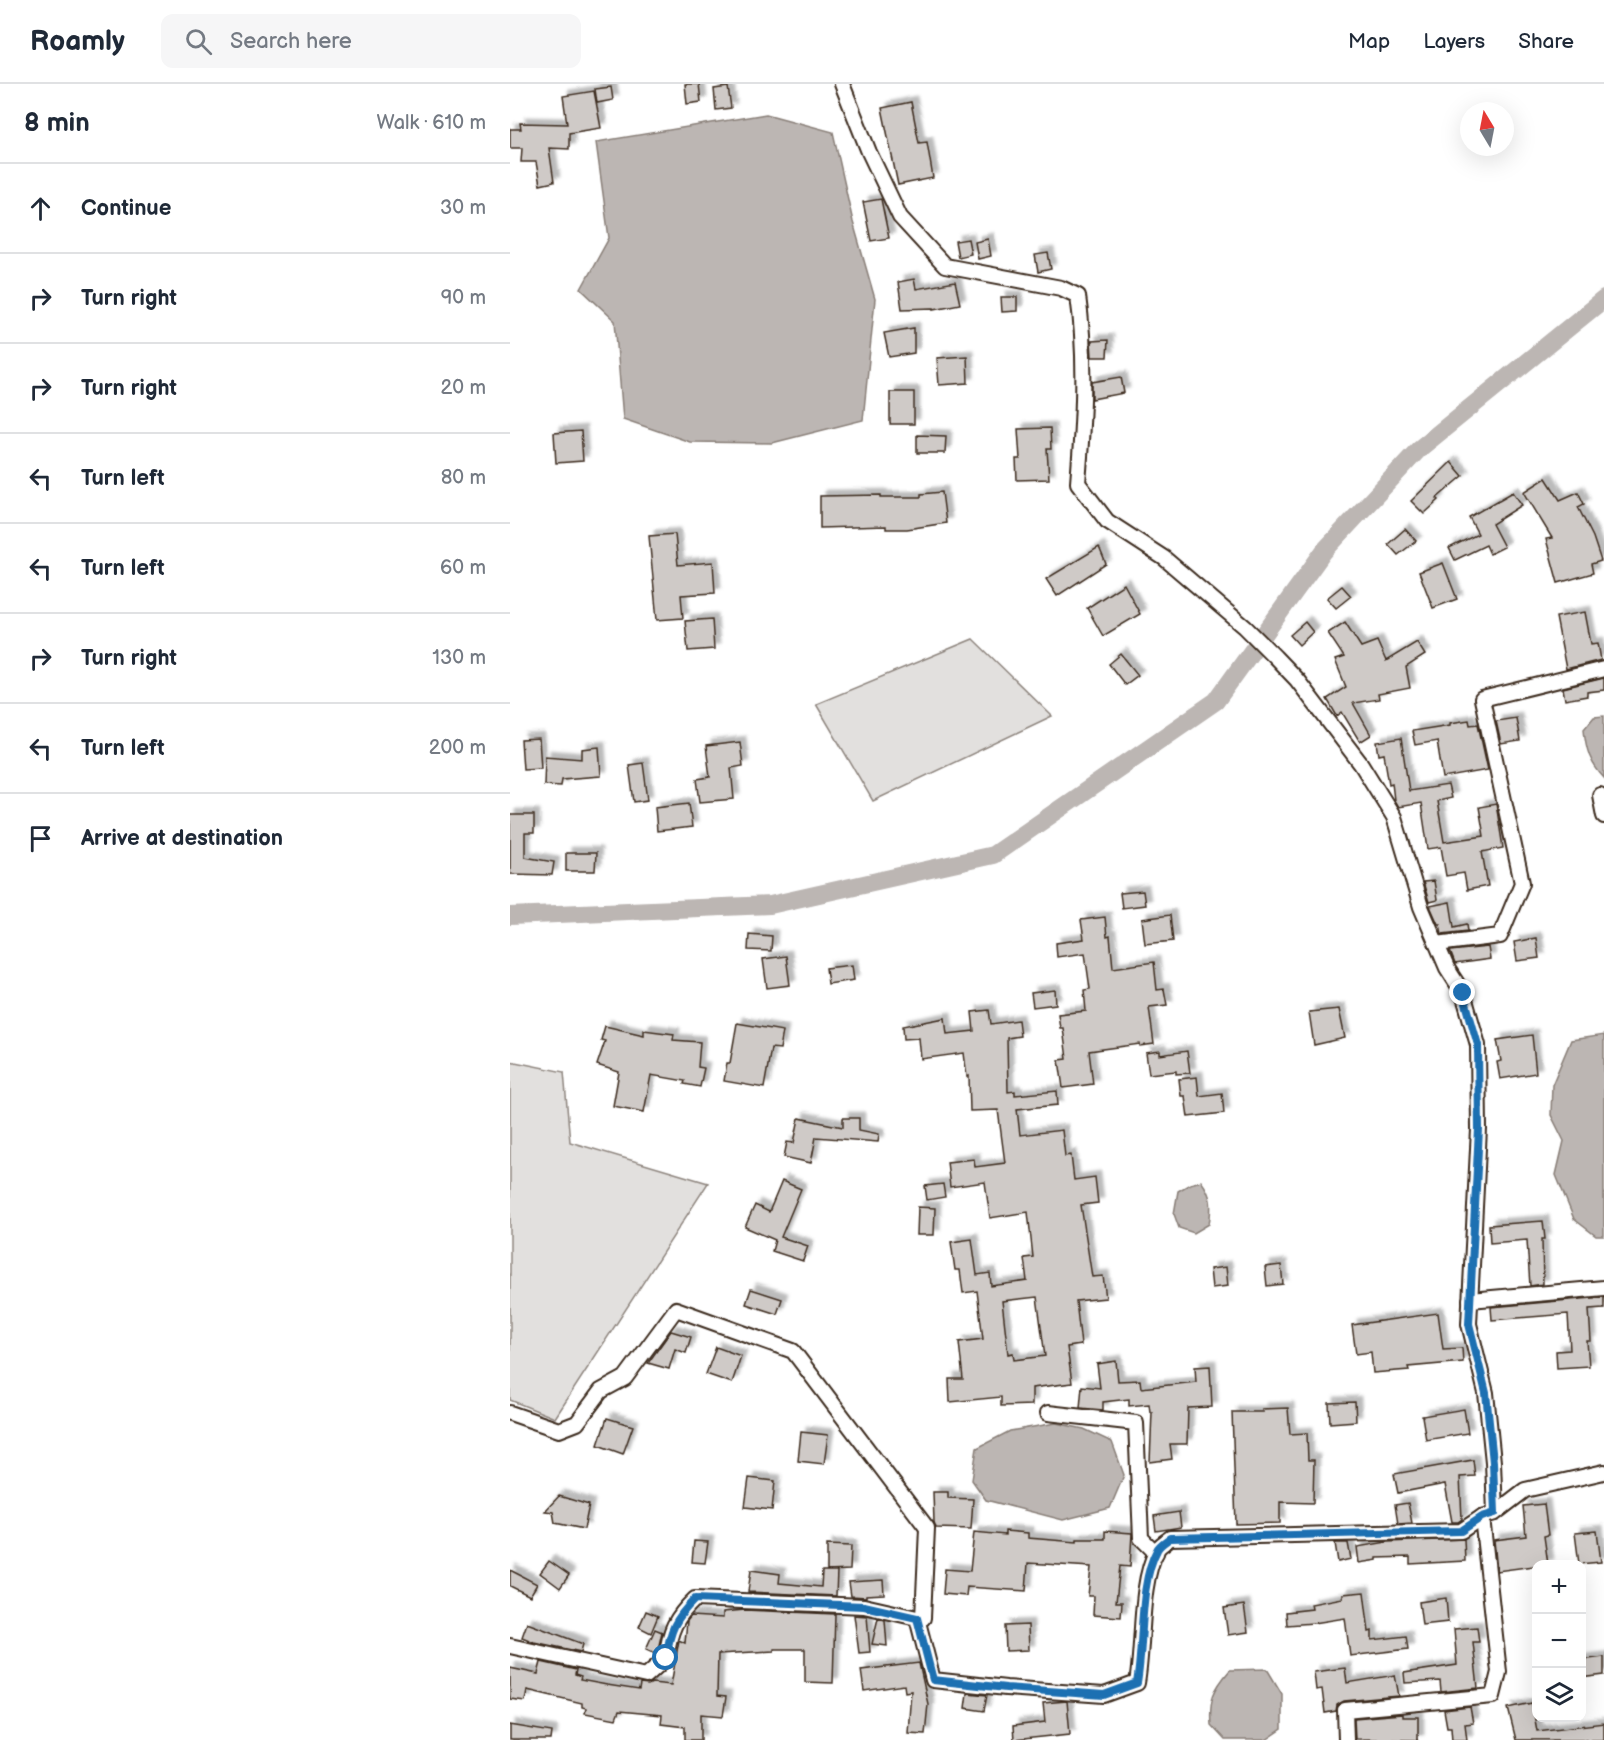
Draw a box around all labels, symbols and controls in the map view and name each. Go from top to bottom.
search box [161,14,581,68]
text: Roamly [30,25,125,58]
icon: search [182,25,215,58]
text: Search here [230,28,352,55]
text: Map [1348,29,1390,54]
text: Layers [1423,29,1485,54]
text: Share [1518,29,1574,54]
north arrow [1460,102,1514,156]
text: 8 min [24,108,90,139]
text: Walk · 610 m [377,111,486,135]
icon: ahead [24,192,57,225]
text: Continue [81,195,171,222]
text: 30 m [440,196,486,220]
icon: right [24,282,57,315]
text: Turn right [81,285,177,312]
text: 90 m [441,286,486,310]
icon: right [24,372,57,405]
text: Turn right [81,375,177,402]
text: 20 m [441,376,486,400]
icon: left [24,462,57,495]
text: Turn left [81,465,165,492]
text: 80 m [441,466,486,490]
icon: left [24,552,57,585]
text: Turn left [81,555,165,582]
text: 60 m [440,556,486,580]
icon: right [24,642,57,675]
text: Turn right [81,645,177,672]
text: 130 m [432,646,486,670]
icon: left [24,732,57,765]
text: Turn left [81,735,165,762]
text: 200 m [429,736,486,760]
icon: arrive [24,822,57,855]
text: Arrive at destination [81,825,283,852]
route end [1449,979,1475,1005]
map controls [1532,1560,1586,1722]
button: + [1532,1560,1586,1614]
button: − [1532,1614,1586,1668]
route start [652,1644,678,1670]
button: layers [1532,1668,1586,1722]

